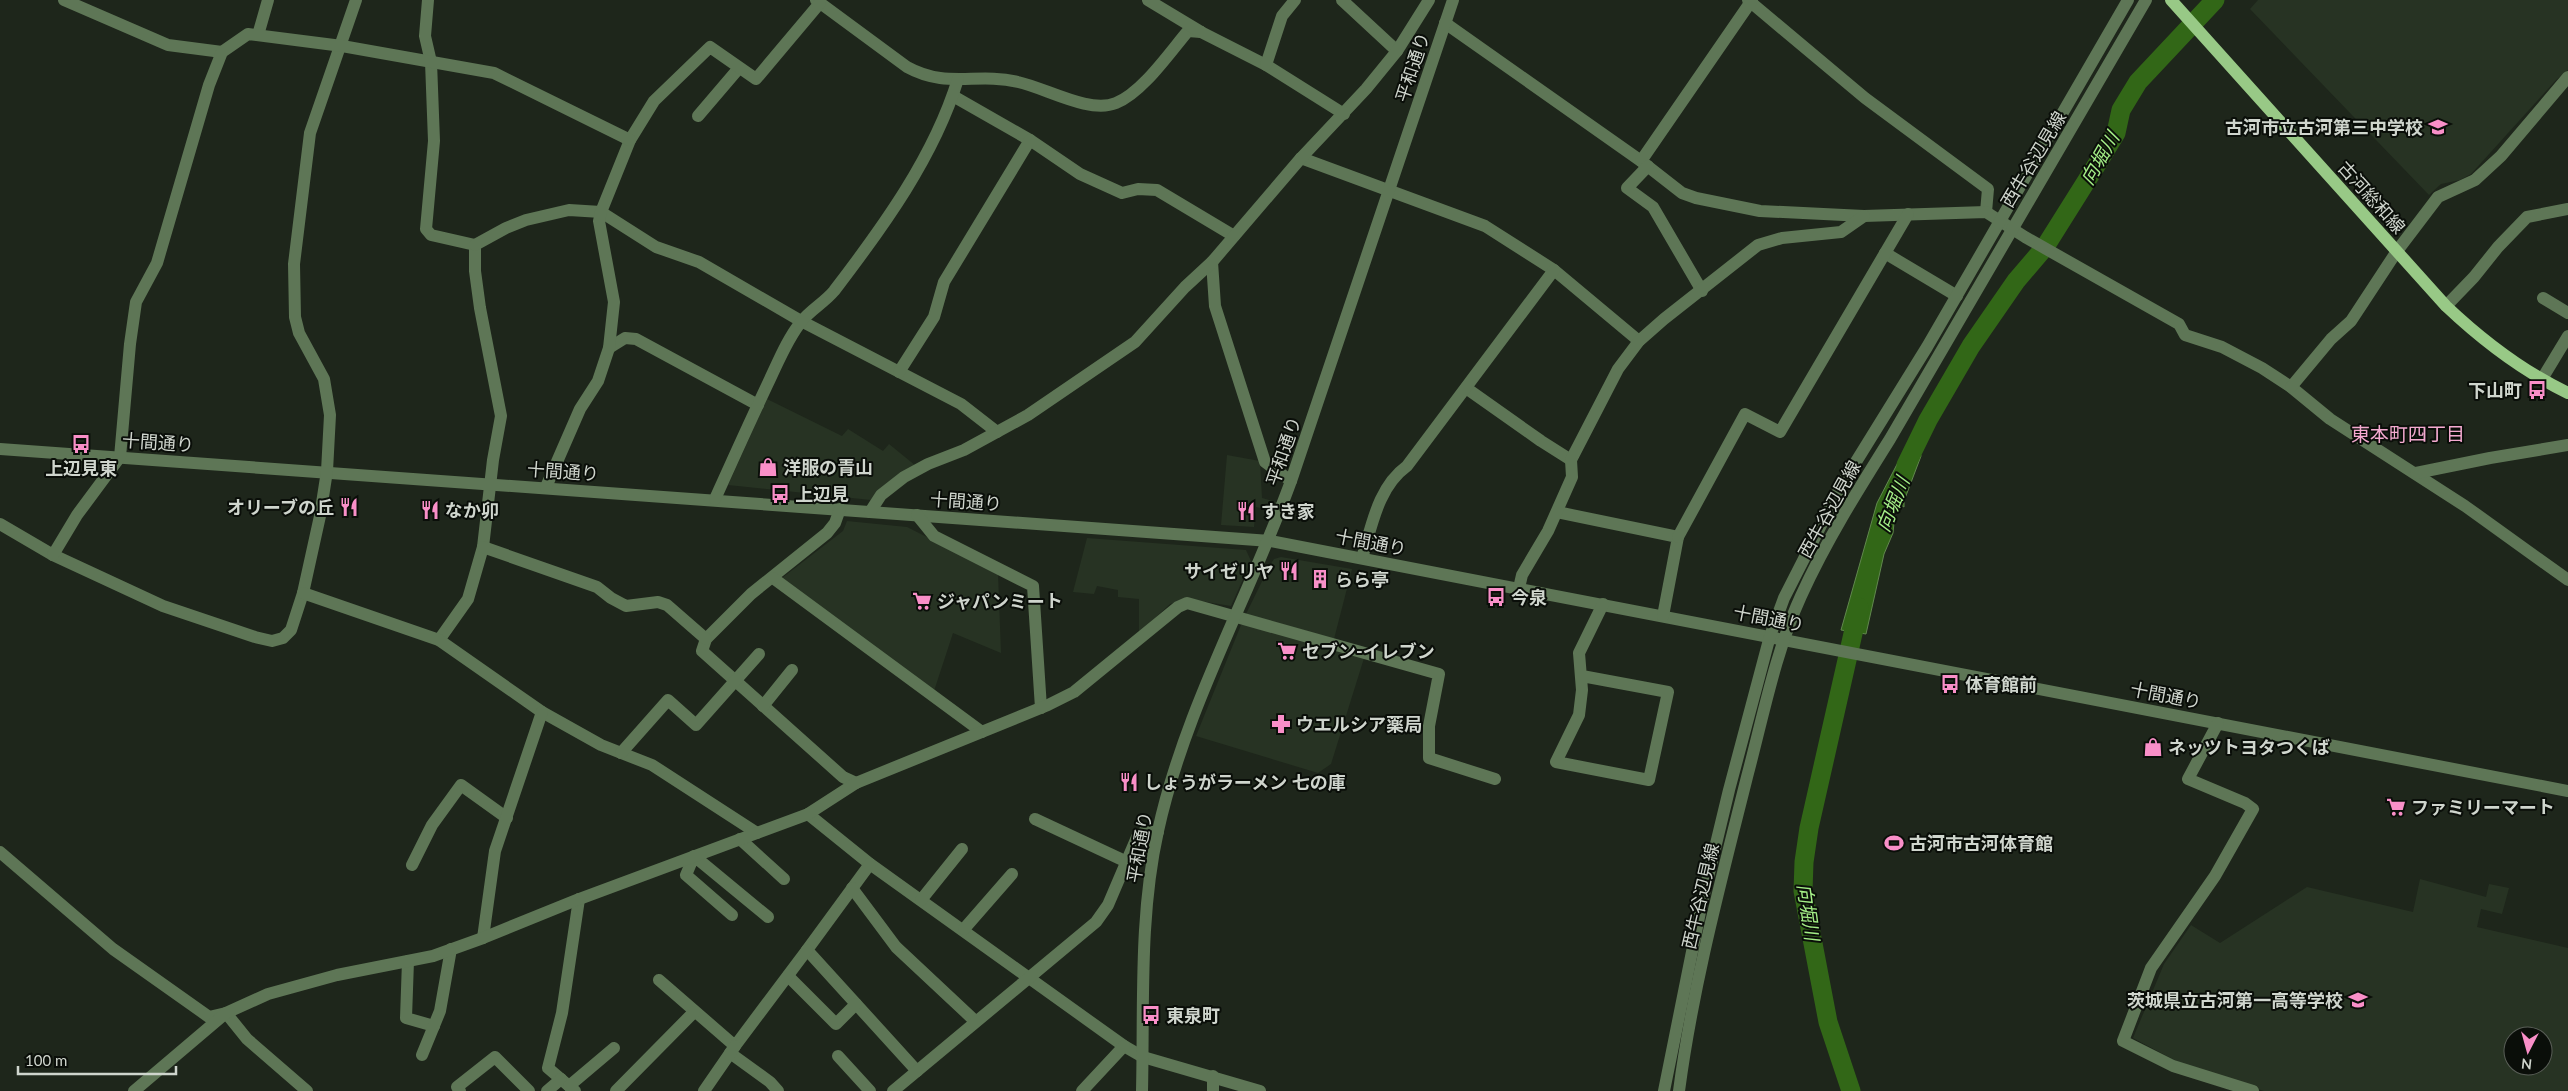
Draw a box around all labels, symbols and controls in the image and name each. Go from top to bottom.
street label: 平和通り [1390,29,1434,105]
street label: 西牛谷辺見線 [1996,107,2070,211]
place label: 古河市立古河第三中学校 [2225,116,2423,138]
school or university icon: 古河市立古河第三中学校 [2427,116,2449,138]
water label: 向堀川 [2075,126,2124,188]
street label: 古河総和線 [2334,156,2410,238]
place label: 下山町 [2468,379,2522,401]
bus stop icon: 下山町 [2526,379,2548,401]
street label: 平和通り [1261,413,1305,489]
district label: 東本町四丁目 [2351,422,2465,445]
street label: 十間通り [121,429,195,455]
bus stop icon: 上辺見東 [70,433,92,455]
shop icon: 洋服の青山 [757,456,779,478]
place label: 洋服の青山 [783,456,873,478]
street label: 西牛谷辺見線 [1793,456,1865,562]
place label: 上辺見東 [45,457,117,479]
street label: 十間通り [526,458,600,484]
water label: 向堀川 [1871,471,1914,535]
bus stop icon: 上辺見 [769,483,791,505]
place label: 上辺見 [795,483,849,505]
street label: 十間通り [929,488,1003,514]
place label: オリーブの丘 [227,496,334,518]
restaurant icon: オリーブの丘 [338,496,360,518]
restaurant icon: なか卯 [419,499,441,521]
place label: なか卯 [445,499,499,521]
restaurant icon: すき家 [1235,500,1257,522]
place label: すき家 [1261,500,1315,522]
street label: 十間通り [1334,524,1408,560]
place label: サイゼリヤ [1184,560,1274,582]
restaurant icon: サイゼリヤ [1278,560,1300,582]
building icon: らら亭 [1309,568,1331,590]
place label: らら亭 [1335,568,1389,590]
bus stop icon: 今泉 [1485,586,1507,608]
place label: 今泉 [1511,586,1547,608]
supermarket icon: ジャパンミート [911,590,933,612]
place label: ジャパンミート [937,590,1063,612]
street label: 十間通り [1732,600,1806,636]
supermarket icon: セブン-イレブン [1276,640,1298,662]
place label: セブン-イレブン [1302,640,1435,662]
bus stop icon: 体育館前 [1939,673,1961,695]
place label: 体育館前 [1965,673,2037,695]
street label: 十間通り [2129,677,2203,713]
pharmacy icon: ウエルシア薬局 [1270,713,1292,735]
place label: ウエルシア薬局 [1296,713,1422,735]
shop icon: ネッツトヨタつくば [2142,736,2164,758]
place label: ネッツトヨタつくば [2168,736,2330,758]
restaurant icon: しょうがラーメン 七の庫 [1118,771,1140,793]
place label: しょうがラーメン 七の庫 [1144,771,1346,793]
supermarket icon: ファミリーマート [2385,796,2407,818]
place label: ファミリーマート [2411,796,2555,818]
street label: 平和通り [1122,810,1156,884]
sports icon: 古河市古河体育館 [1883,832,1905,854]
place label: 古河市古河体育館 [1909,832,2053,854]
street label: 西牛谷辺見線 [1677,841,1723,951]
water label: 向堀川 [1794,882,1825,944]
place label: 茨城県立古河第一高等学校 [2127,989,2343,1011]
school or university icon: 茨城県立古河第一高等学校 [2347,989,2369,1011]
bus stop icon: 東泉町 [1140,1004,1162,1026]
place label: 東泉町 [1166,1004,1220,1026]
north arrow [2503,1026,2553,1076]
scale bar [18,1044,175,1076]
text: 100 m [25,1051,67,1069]
text: N [2520,1055,2533,1073]

